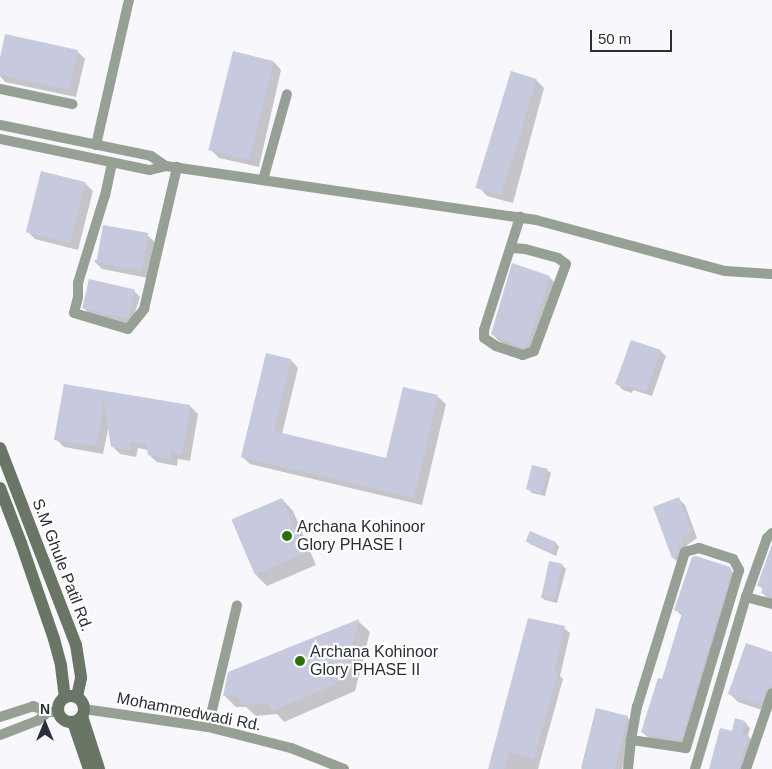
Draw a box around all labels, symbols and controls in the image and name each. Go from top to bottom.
scale bar [592,20,674,52]
text: 50 m [598,30,631,47]
street label: S.M Ghule Patil Rd. [28,496,96,634]
place label: Archana Kohinoor Glory PHASE I [297,517,425,555]
marker: Archana Kohinoor Glory PHASE I [281,530,293,542]
place label: Archana Kohinoor Glory PHASE II [310,642,438,680]
marker: Archana Kohinoor Glory PHASE II [294,655,306,667]
street label: Mohammedwadi Rd. [115,689,263,735]
north arrow [20,699,70,749]
text: N [40,701,50,717]

